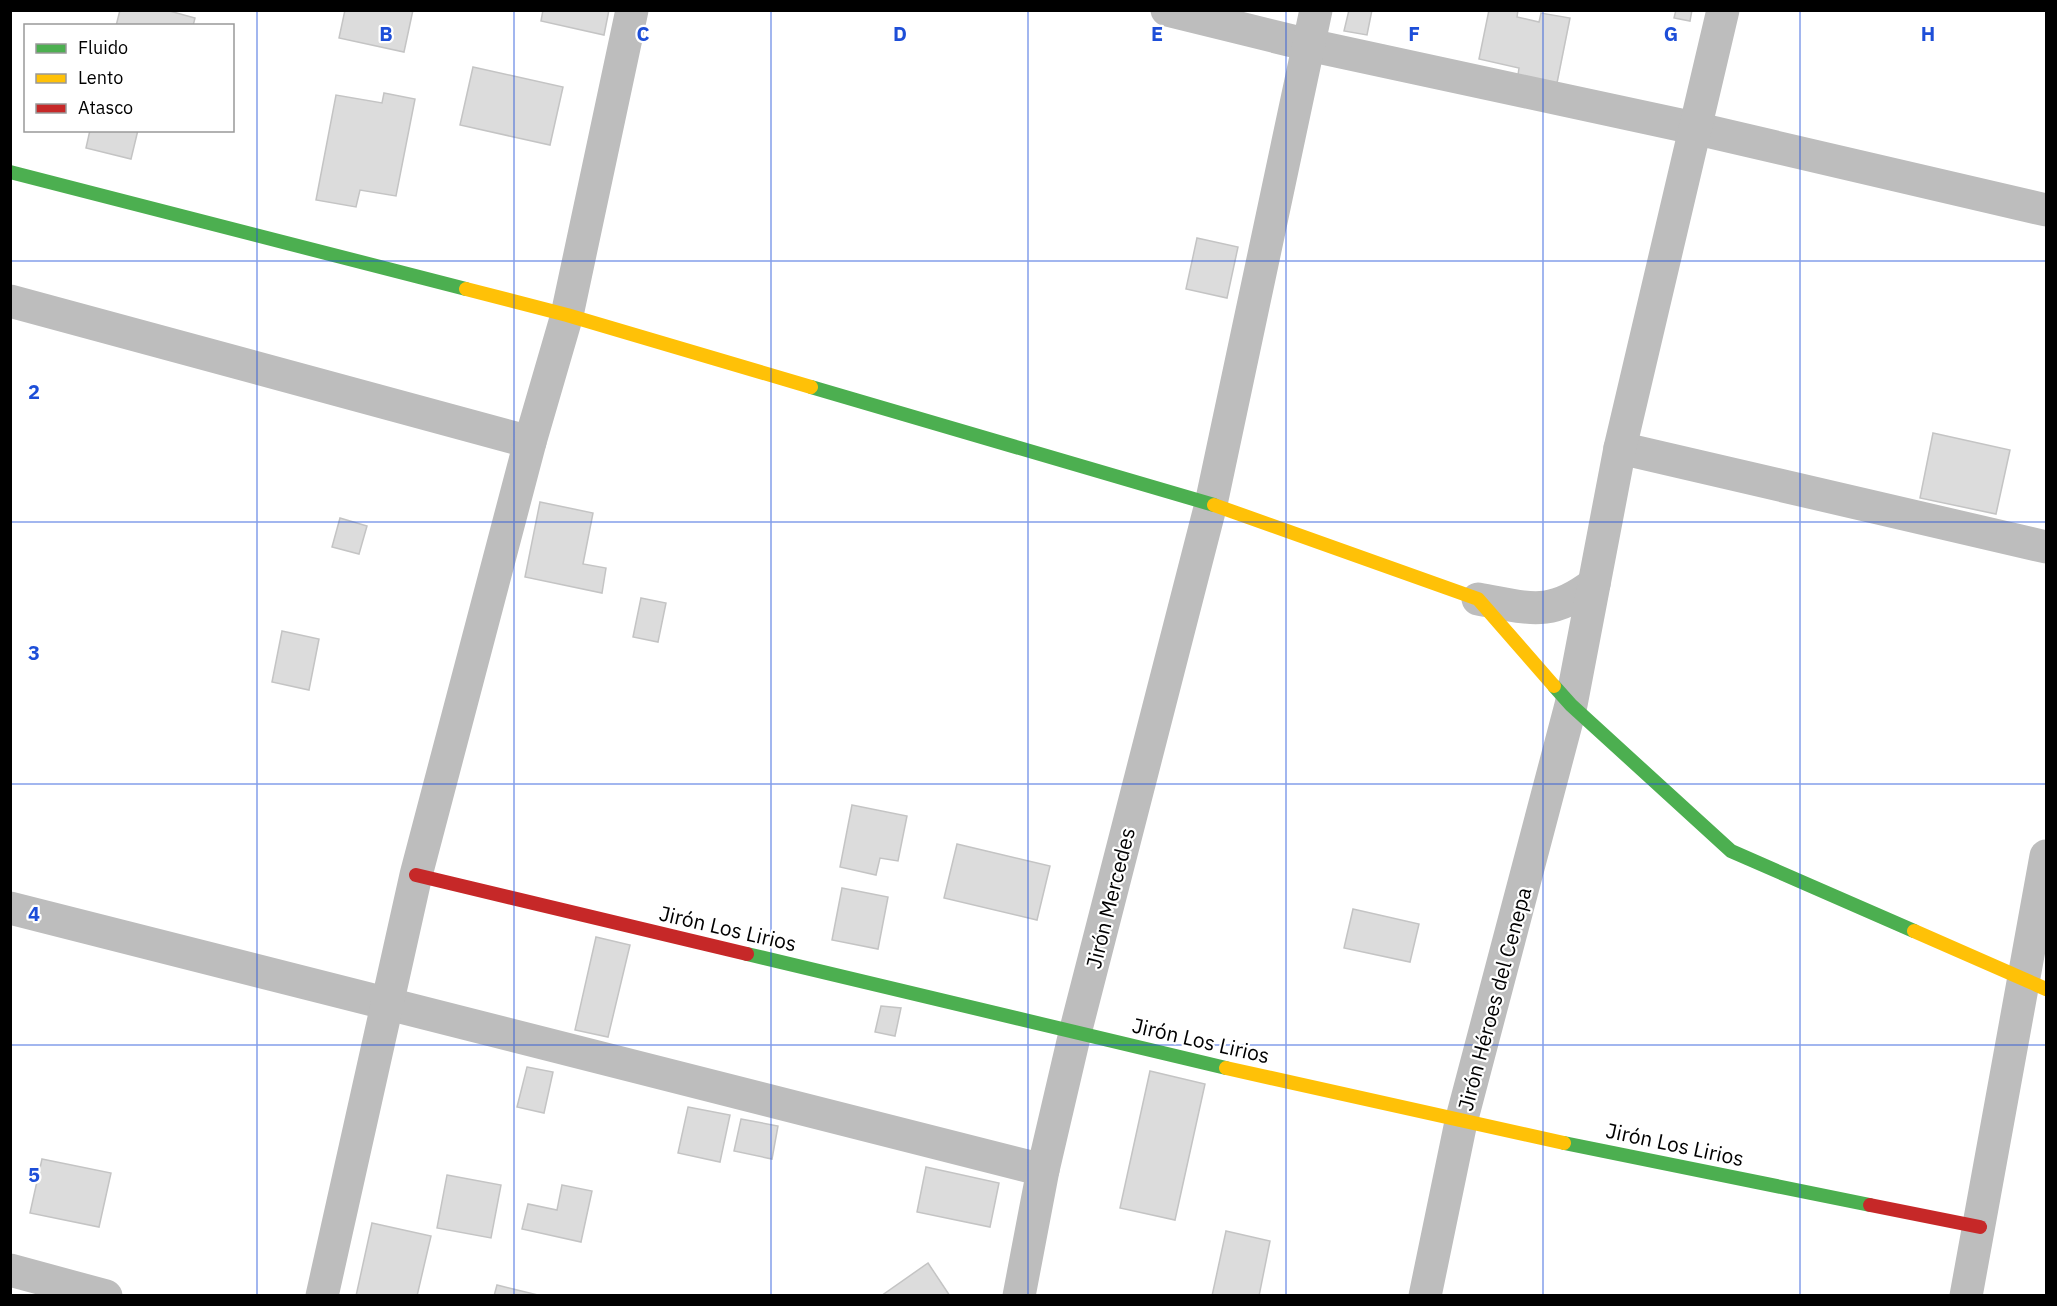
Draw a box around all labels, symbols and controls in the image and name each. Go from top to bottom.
text: B [379,20,393,47]
text: C [636,20,650,47]
text: D [893,20,907,47]
text: E [1151,20,1163,47]
text: F [1408,20,1420,47]
text: G [1664,20,1678,47]
text: H [1921,20,1935,47]
legend [24,24,234,132]
text: Fluido [78,36,128,59]
text: Lento [78,66,123,89]
text: Atasco [78,96,133,119]
text: 2 [28,378,40,405]
text: 3 [28,639,40,666]
street label: Jirón Mercedes [1079,825,1141,971]
street label: Jirón Héroes del Cenepa [1451,884,1537,1114]
street label: Jirón Los Lirios [657,899,799,957]
text: 4 [28,900,40,927]
street label: Jirón Los Lirios [1130,1011,1272,1069]
street label: Jirón Los Lirios [1604,1116,1746,1172]
text: 5 [28,1161,40,1188]

